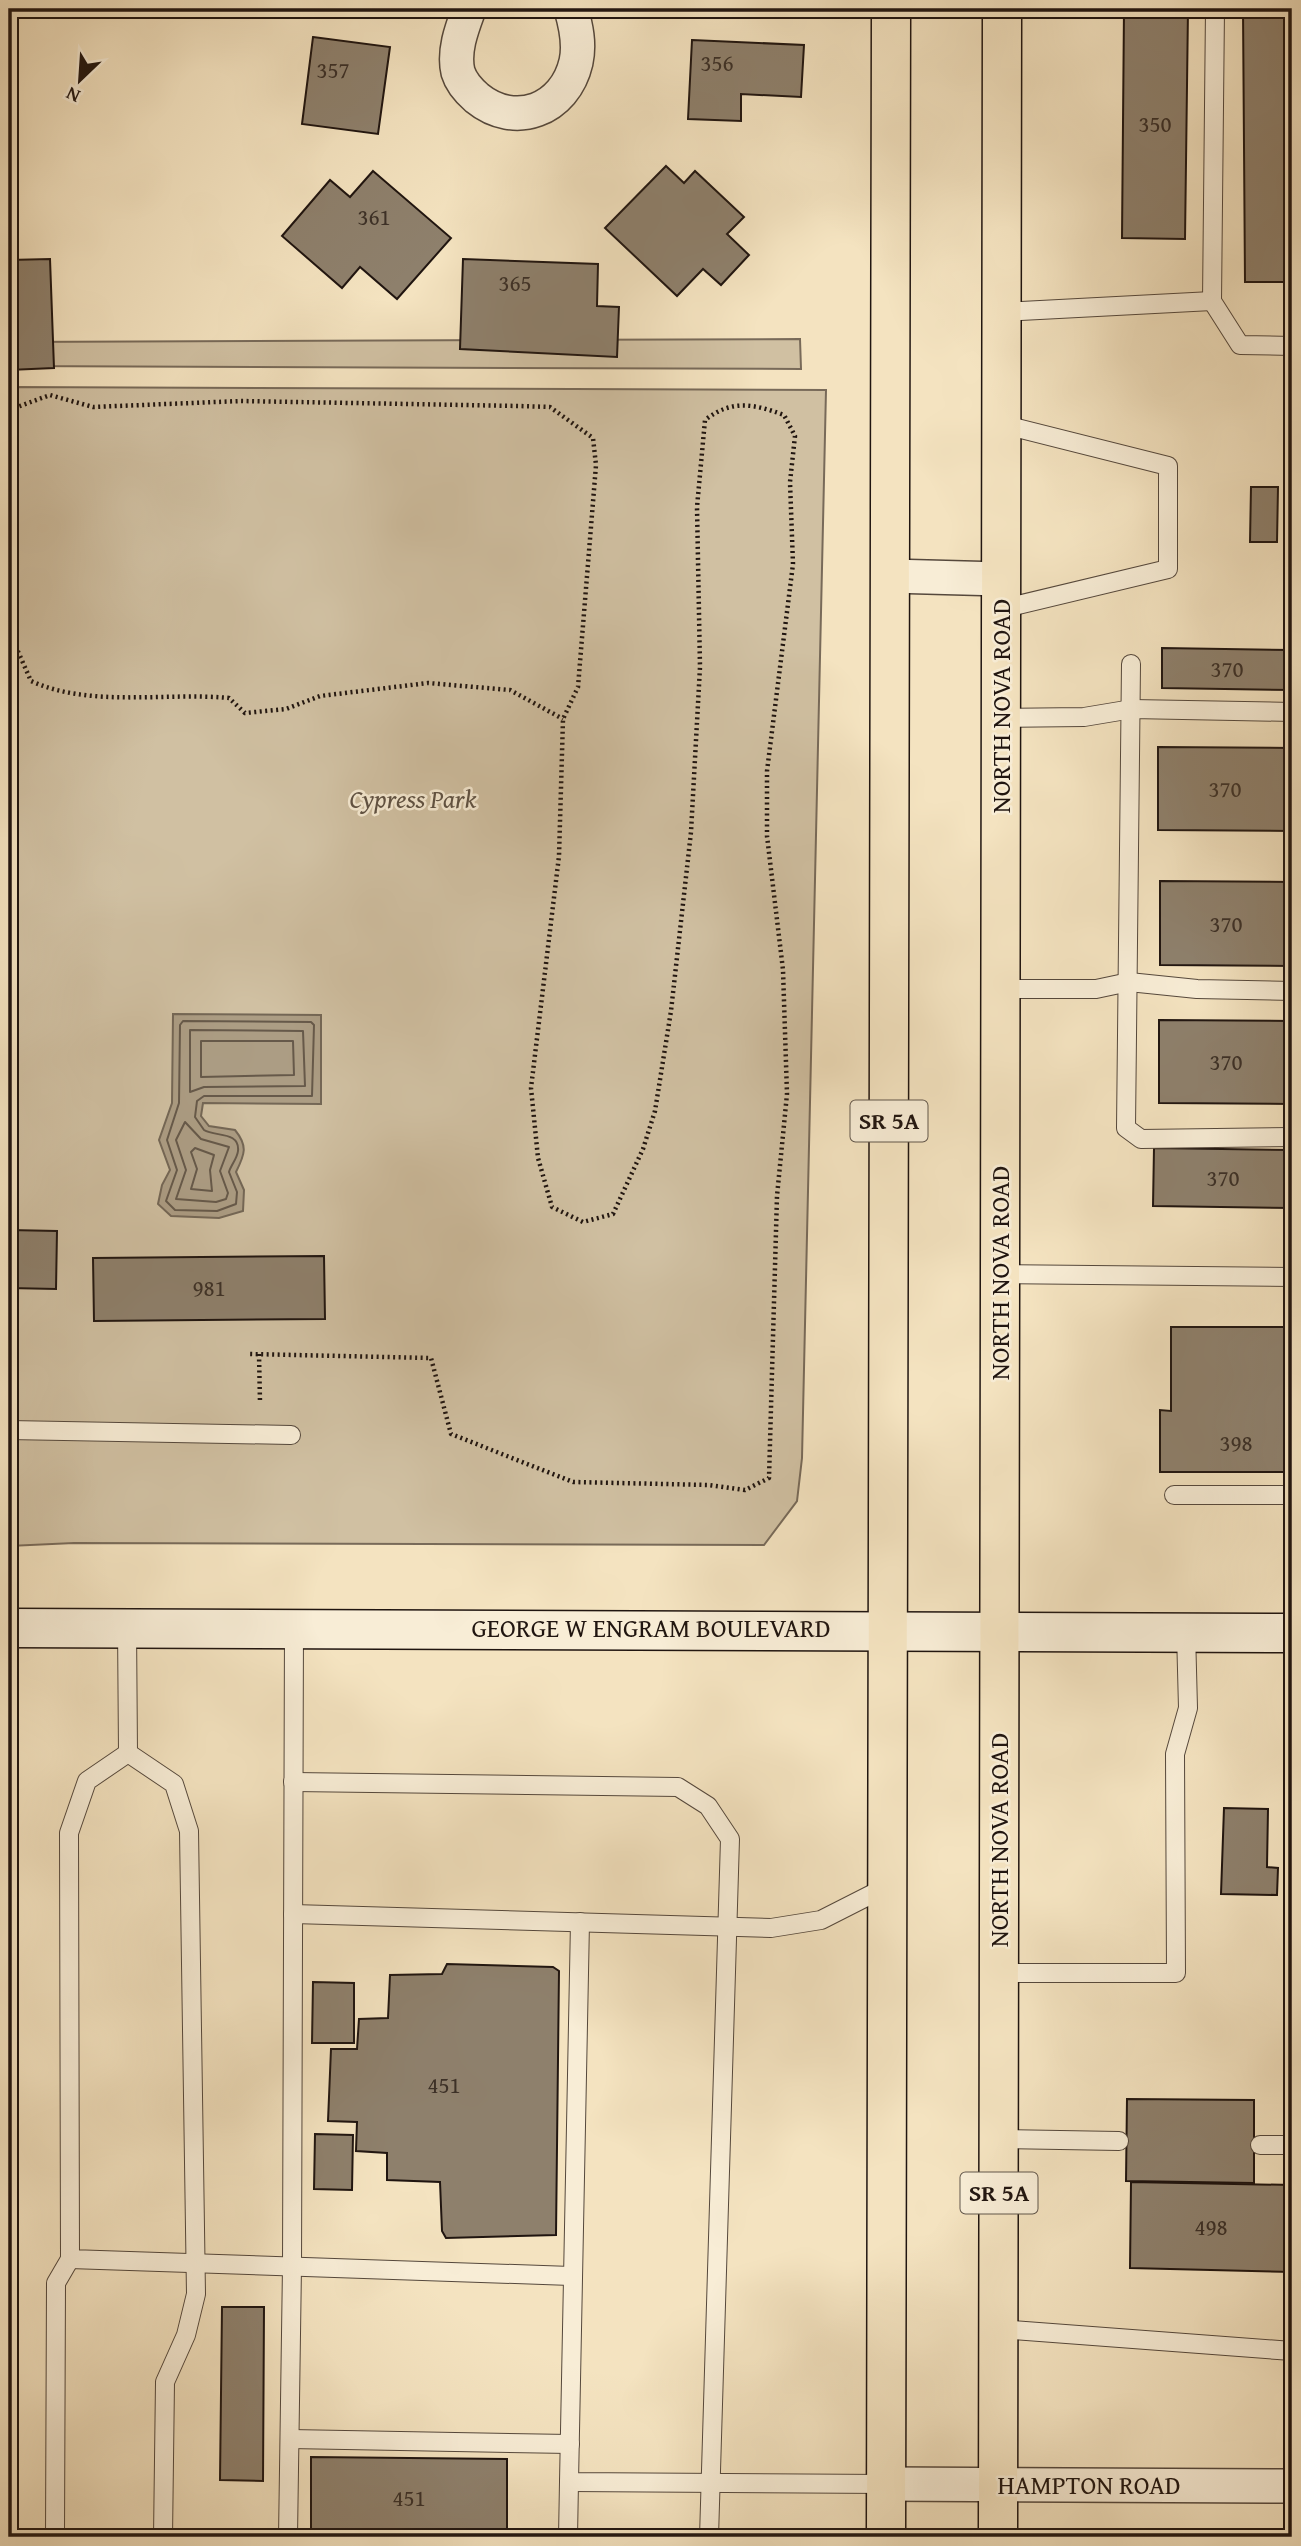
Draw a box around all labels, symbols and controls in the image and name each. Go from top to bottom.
north arrow [46,46,116,116]
house number: 356 [700,46,734,79]
house number: 357 [316,53,350,86]
text: N [61,80,84,111]
house number: 350 [1138,107,1172,140]
house number: 361 [357,200,391,233]
house number: 365 [498,266,532,299]
street label: NORTH NOVA ROAD [981,599,1020,813]
house number: 370 [1210,652,1244,685]
house number: 370 [1208,772,1242,805]
park label: Cypress Park [350,779,477,818]
house number: 370 [1209,907,1243,940]
house number: 370 [1209,1045,1243,1078]
road number: SR 5A [850,1100,928,1142]
house number: 370 [1206,1161,1240,1194]
street label: NORTH NOVA ROAD [980,1166,1019,1380]
house number: 981 [192,1271,226,1304]
house number: 398 [1219,1426,1253,1459]
street label: GEORGE W ENGRAM BOULEVARD [472,1608,831,1647]
street label: NORTH NOVA ROAD [979,1733,1018,1947]
house number: 451 [427,2068,461,2101]
road number: SR 5A [960,2172,1038,2214]
house number: 498 [1194,2210,1228,2243]
street label: HAMPTON ROAD [998,2465,1180,2504]
house number: 451 [392,2481,426,2514]

